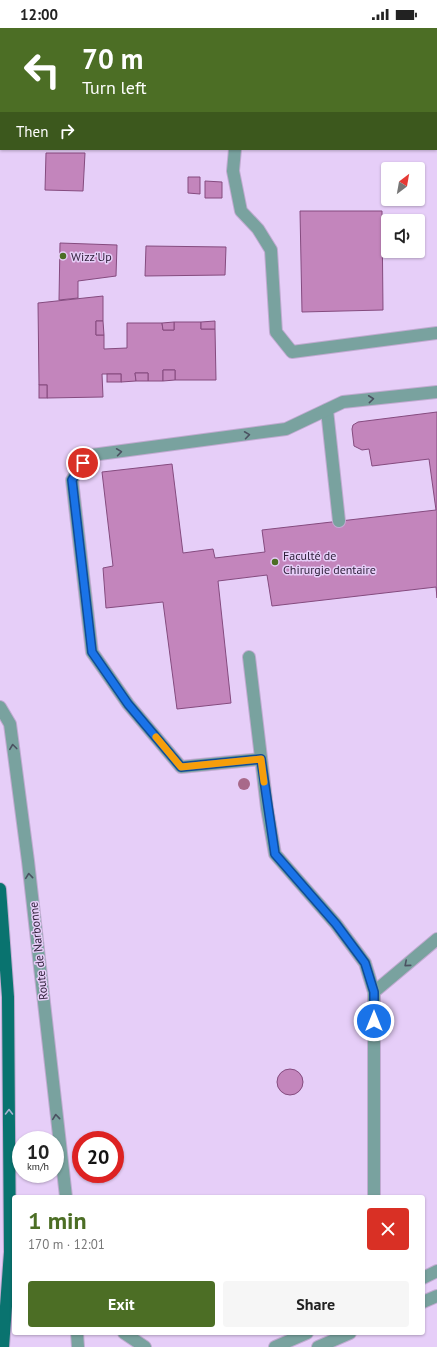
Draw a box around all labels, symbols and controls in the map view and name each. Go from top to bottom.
text: 12:00 [20,5,58,24]
text: 70 m [82,40,143,77]
icon: left [16,44,68,96]
text: Turn left [82,76,147,99]
icon: right [56,120,78,142]
text: Then [16,122,48,141]
north arrow [381,162,425,206]
map controls [381,162,425,258]
button: sound [381,214,425,258]
place label: Wizz'Up [71,249,112,264]
marker: Wizz'Up [58,251,68,261]
one-way arrow [368,395,374,404]
one-way arrow [244,430,250,439]
pin [66,446,100,480]
one-way arrow [115,448,122,457]
icon: arrive [72,452,94,474]
place label: Faculté de Chirurgie dentaire [283,548,376,577]
marker: Faculté de Chirurgie dentaire [270,557,280,567]
one-way arrow [9,744,18,750]
one-way arrow [25,873,34,879]
street label: Route de Narbonne [25,901,51,1001]
one-way arrow [405,959,412,966]
position arrow [353,1000,395,1042]
one-way arrow [5,1109,13,1115]
one-way arrow [52,1113,61,1120]
speed limit sign: 20 [72,1131,124,1183]
text: 10 [27,1139,49,1165]
text: km/h [27,1160,49,1173]
text: 1 min [28,1205,87,1236]
button: close [367,1208,409,1250]
text: 170 m · 12:01 [28,1236,105,1253]
button: Exit [28,1281,215,1327]
button: Share [223,1281,409,1327]

